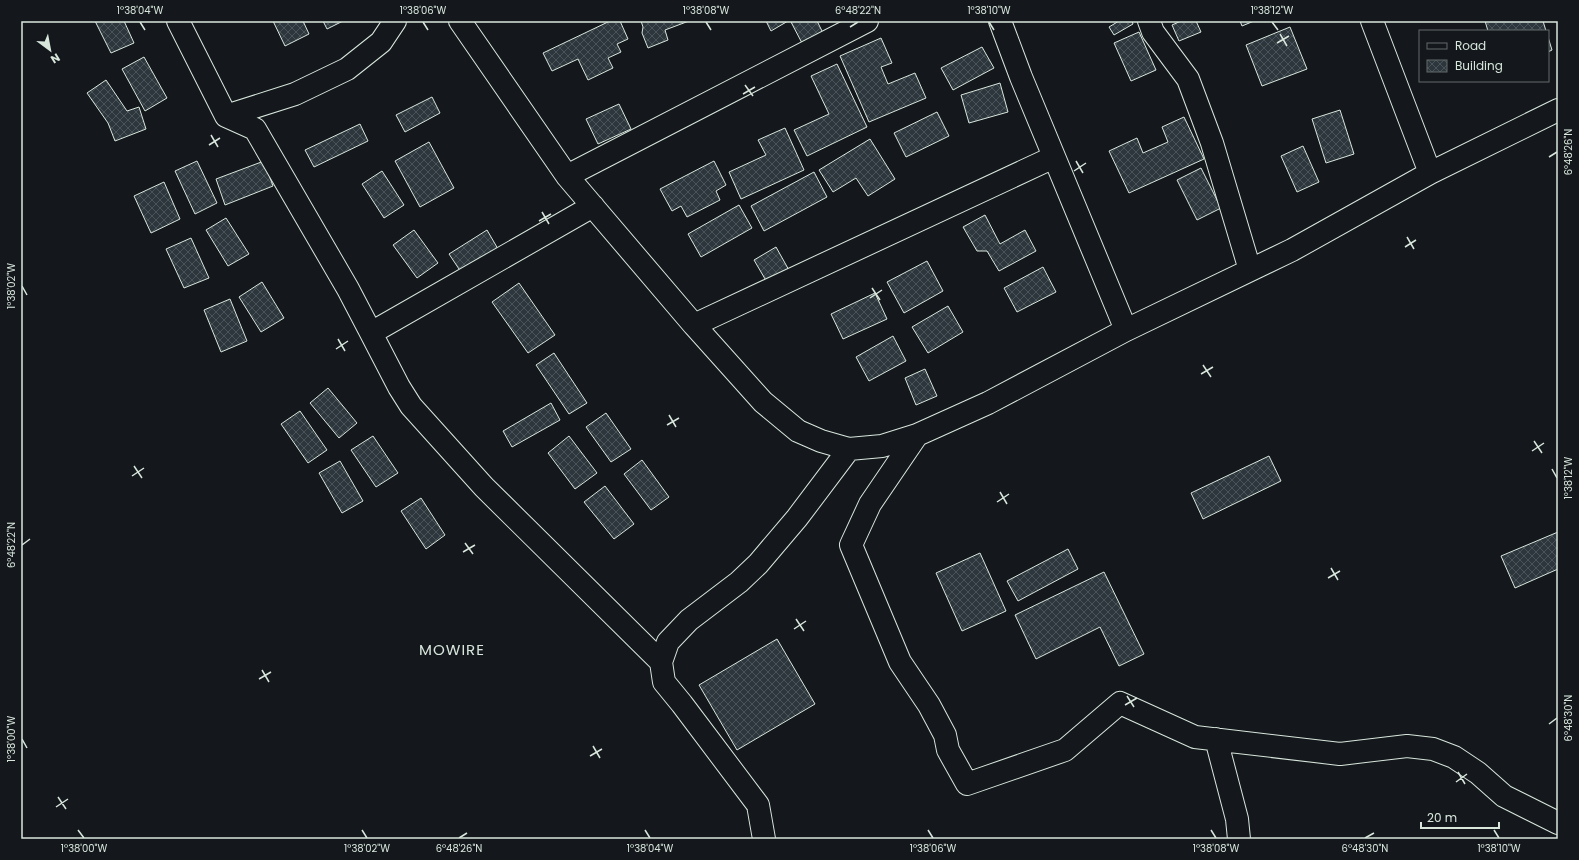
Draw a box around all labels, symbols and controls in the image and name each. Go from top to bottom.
text: 1°38'04"W [117,3,163,18]
text: 1°38'06"W [400,3,446,18]
text: 1°38'08"W [683,3,729,18]
text: 6°48'22"N [835,3,881,18]
text: 1°38'10"W [967,3,1011,18]
text: 1°38'12"W [1251,3,1294,18]
north arrow [30,30,70,70]
legend [1419,30,1549,82]
text: Road [1455,37,1486,54]
text: N [48,50,63,67]
text: Building [1455,57,1503,74]
text: 6°48'26"N [1561,129,1576,175]
text: 1°38'02"W [4,263,19,309]
text: 1°38'12"W [1561,456,1576,499]
text: 6°48'22"N [4,522,19,568]
district label: MOWIRE [419,639,485,660]
text: 6°48'30"N [1561,695,1576,741]
text: 1°38'00"W [4,716,19,762]
scale bar [1421,804,1499,830]
text: 20 m [1427,809,1457,826]
text: 1°38'00"W [61,841,107,856]
text: 1°38'02"W [344,841,390,856]
text: 6°48'26"N [436,841,482,856]
text: 1°38'04"W [627,841,673,856]
text: 1°38'06"W [910,841,956,856]
text: 1°38'08"W [1193,841,1239,856]
text: 6°48'30"N [1342,841,1388,856]
text: 1°38'10"W [1477,841,1521,856]

